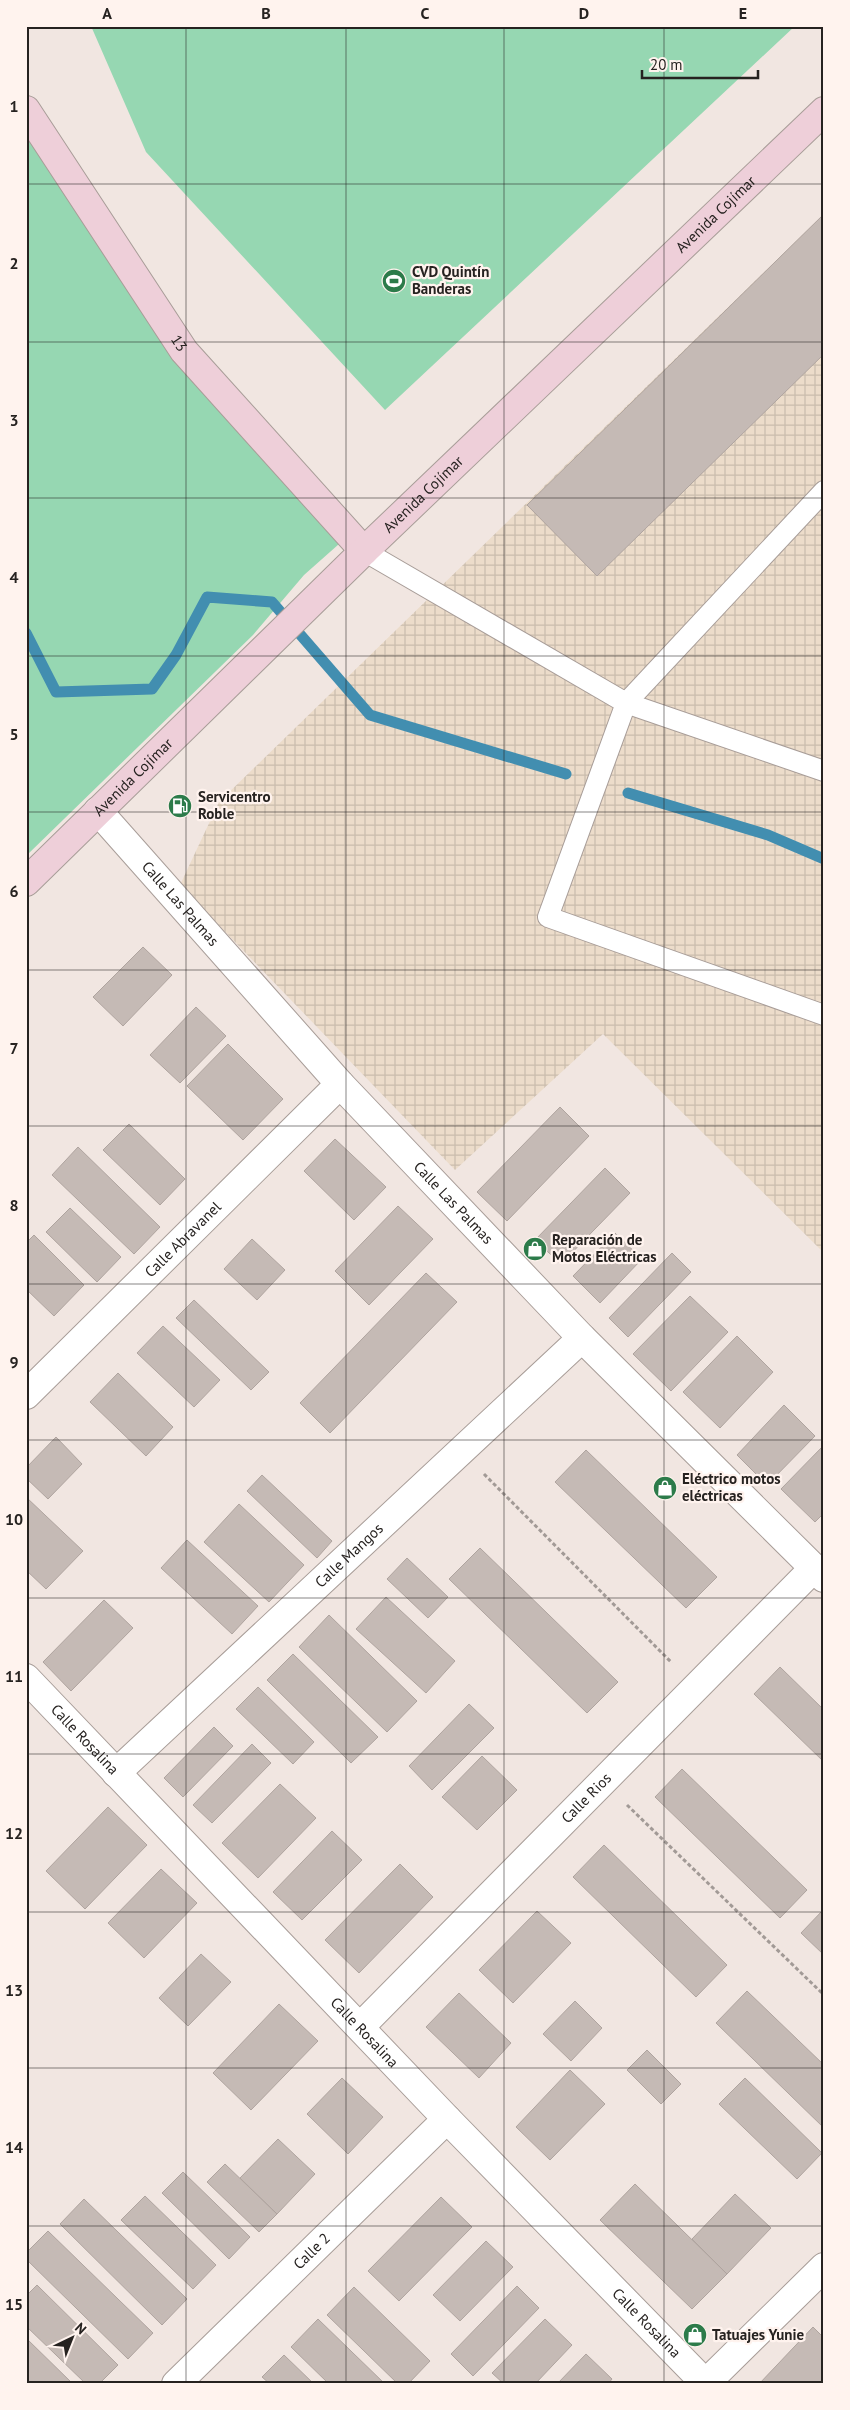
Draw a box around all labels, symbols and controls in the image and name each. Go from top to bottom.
text: A [102,3,112,23]
text: B [261,3,271,23]
text: C [421,3,430,23]
text: D [579,3,589,23]
text: E [739,3,747,23]
scale bar [642,48,759,80]
text: 20 m [650,55,683,74]
text: 1 [9,96,19,116]
street label: Avenida Cojímar [672,171,760,257]
text: 2 [9,253,19,273]
place label: CVD Quintín Banderas [412,262,489,298]
sports icon: CVD Quintín Banderas [381,268,407,294]
street label: 13 [167,331,192,355]
text: 3 [9,410,19,430]
street label: Avenida Cojímar [379,451,467,537]
text: 4 [9,567,19,587]
text: 5 [9,724,19,744]
street label: Avenida Cojímar [89,734,176,820]
place label: Servicentro Roble [198,787,271,823]
fuel station icon: Servicentro Roble [167,793,193,819]
street label: Calle Las Palmas [138,857,223,950]
text: 6 [9,881,19,901]
text: 7 [9,1038,19,1058]
street label: Calle Las Palmas [410,1157,497,1248]
text: 8 [9,1195,19,1215]
street label: Calle Abravanel [140,1197,225,1281]
place label: Reparación de Motos Eléctricas [552,1230,656,1266]
shop icon: Reparación de Motos Eléctricas [522,1236,548,1262]
text: 9 [9,1352,19,1372]
place label: Eléctrico motos eléctricas [682,1469,781,1505]
shop icon: Eléctrico motos eléctricas [652,1475,678,1501]
text: 10 [5,1509,23,1529]
street label: Calle Mangos [311,1519,387,1591]
text: 11 [5,1666,23,1686]
street label: Calle Rosalina [47,1700,123,1778]
street label: Calle Rios [557,1768,615,1827]
text: 12 [5,1823,23,1843]
text: 13 [5,1980,23,2000]
street label: Calle Rosalina [327,1993,403,2071]
text: 14 [5,2137,23,2157]
street label: Calle 2 [289,2228,334,2273]
street label: Calle Rosalina [608,2284,685,2362]
text: 15 [5,2294,23,2314]
north arrow [48,2312,98,2362]
text: N [71,2319,90,2338]
shop icon: Tatuajes Yunie [682,2322,708,2348]
place label: Tatuajes Yunie [712,2325,805,2344]

